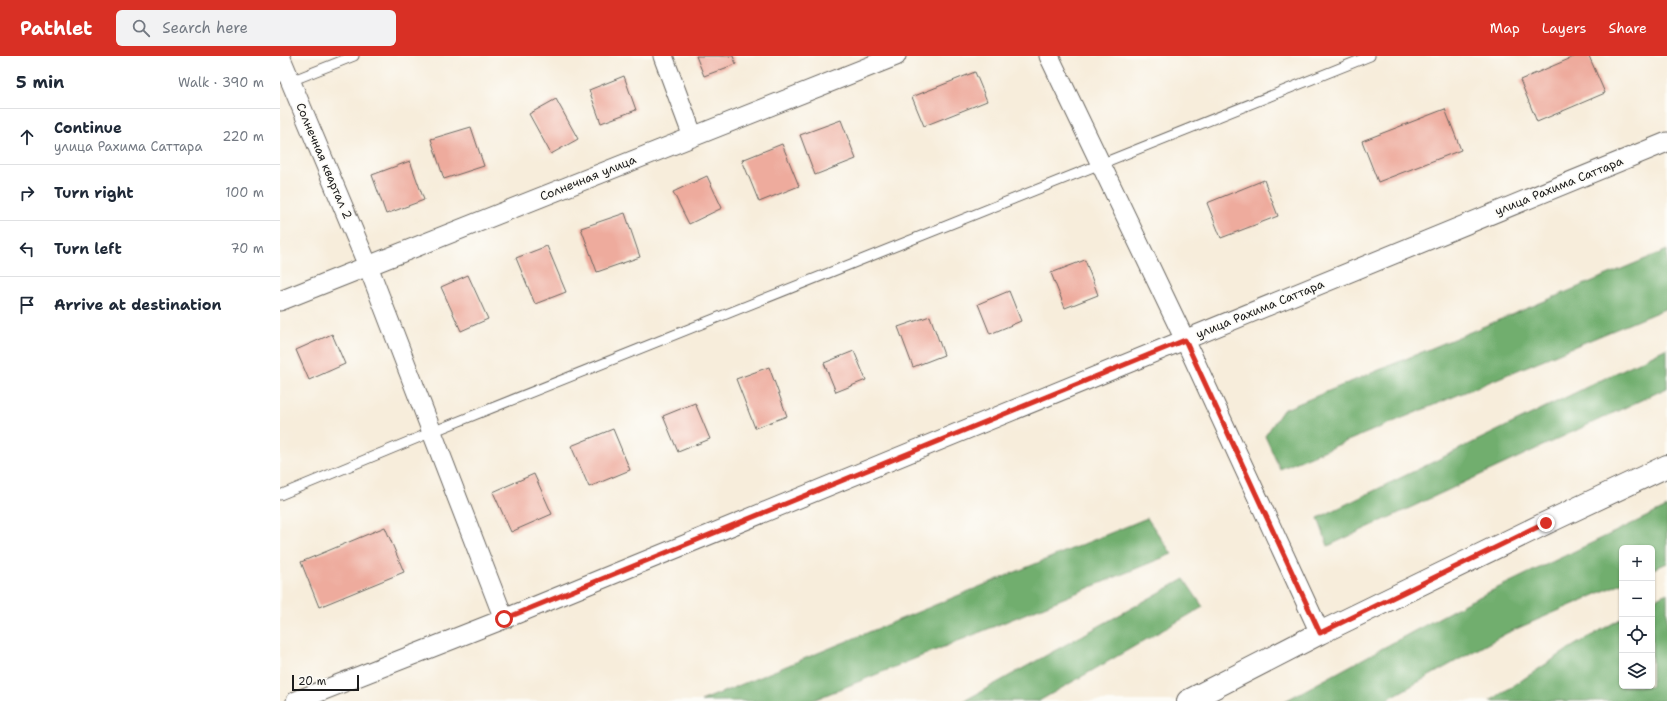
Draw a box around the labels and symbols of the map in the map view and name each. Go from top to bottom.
street label: Солнечная квартал 2 [292,100,356,222]
street label: Солнечная улица [538,151,639,205]
street label: улица Рахима Саттара [1492,153,1626,219]
street label: улица Рахима Саттара [1193,276,1327,342]
route end [1537,514,1555,532]
route start [495,610,513,628]
scale bar [292,673,359,692]

